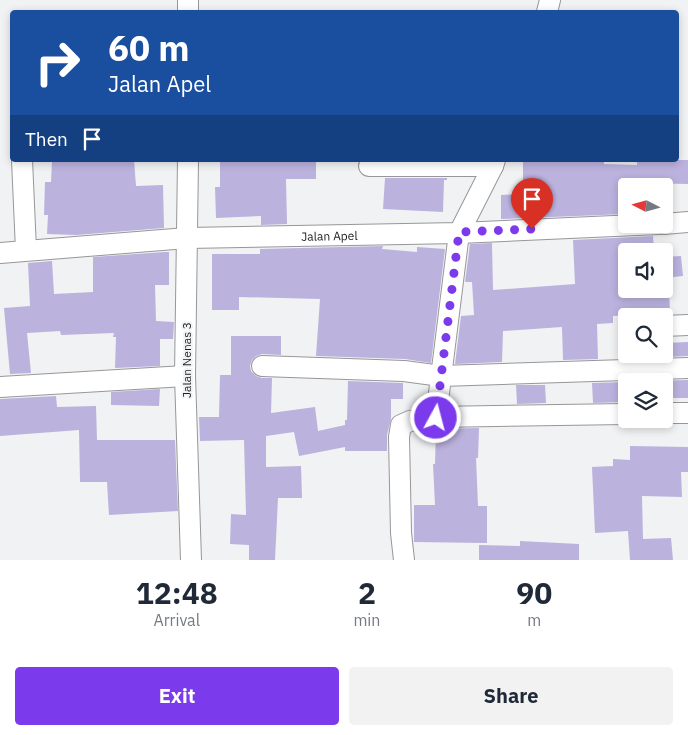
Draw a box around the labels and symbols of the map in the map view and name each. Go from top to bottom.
pin [511,178,553,229]
north arrow [618,178,672,232]
street label: Jalan Apel [301,227,358,243]
street label: Jalan Nenas 3 [179,322,194,398]
position arrow [409,391,461,443]

